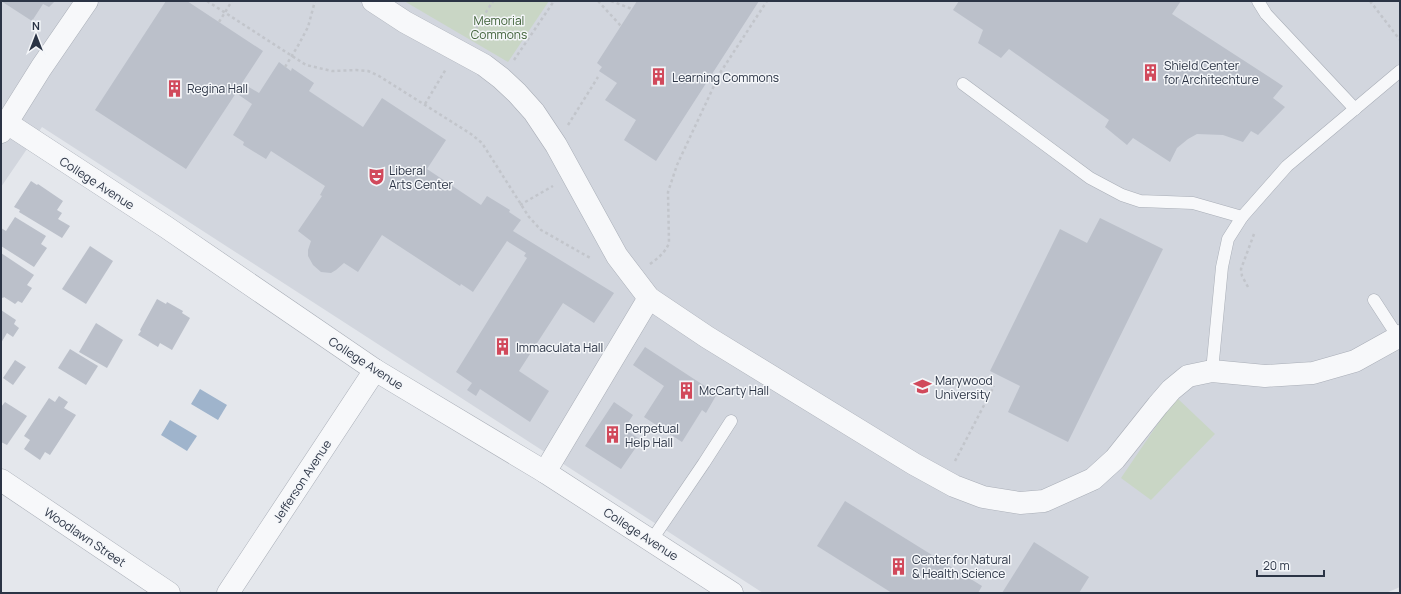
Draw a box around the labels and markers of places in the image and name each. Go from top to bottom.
place label: Shield Center for Architechture [1164,57,1259,88]
building icon: Shield Center for Architechture [1141,62,1161,82]
building icon: Learning Commons [649,67,669,87]
place label: Learning Commons [672,69,779,86]
building icon: Regina Hall [164,78,184,98]
place label: Regina Hall [187,80,248,97]
place label: Liberal Arts Center [389,162,454,193]
theatre icon: Liberal Arts Center [366,167,386,187]
building icon: Immaculata Hall [493,337,513,357]
place label: Immaculata Hall [516,339,603,356]
place label: Marywood University [935,372,993,403]
school or university icon: Marywood University [912,377,932,397]
building icon: McCarty Hall [676,380,696,400]
place label: McCarty Hall [699,382,769,399]
place label: Perpetual Help Hall [625,420,679,451]
building icon: Perpetual Help Hall [602,425,622,445]
place label: Center for Natural & Health Science [912,551,1011,582]
building icon: Center for Natural & Health Science [889,556,909,576]

